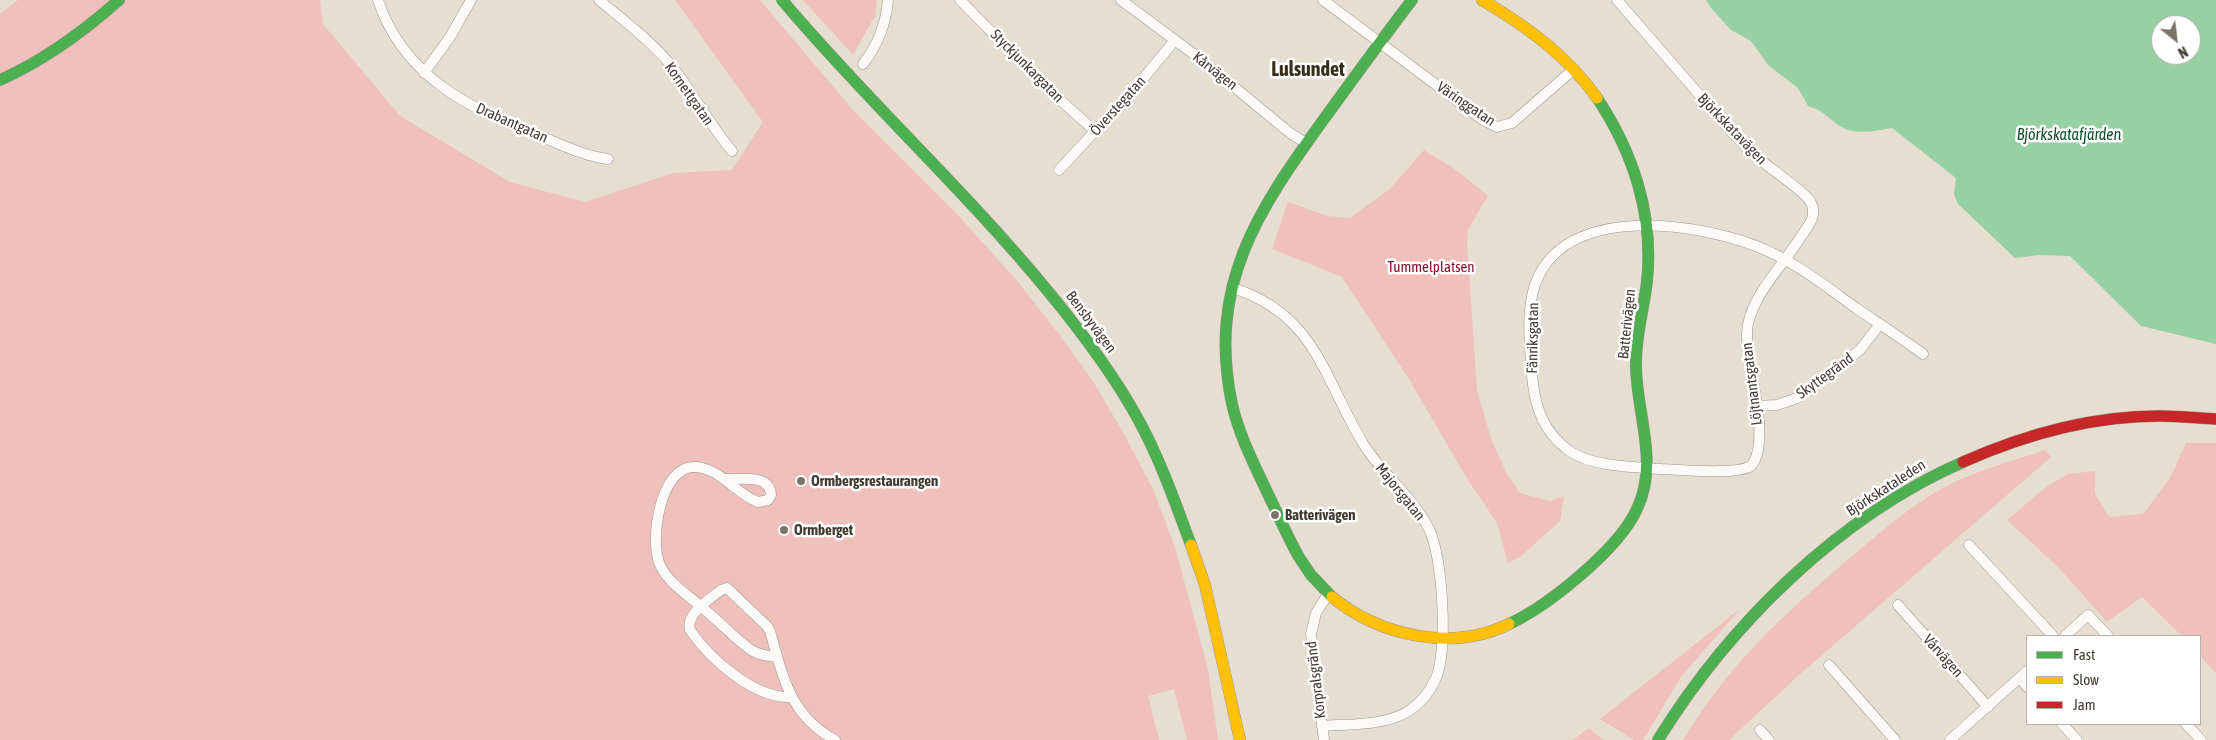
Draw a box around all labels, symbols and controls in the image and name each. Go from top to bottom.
north arrow [2151,15,2201,65]
street label: Styckjunkargatan [987,26,1067,106]
text: N [2175,43,2190,61]
street label: Kårvägen [1189,48,1241,94]
district label: Lulsundet [1271,58,1345,82]
street label: Kornettgatan [661,59,717,129]
street label: Överstegatan [1087,72,1149,140]
street label: Väringgatan [1433,78,1499,130]
street label: Björkskatavägen [1694,90,1770,168]
street label: Drabantgatan [473,99,551,147]
water label: Björkskatafjärden [2017,125,2121,145]
park label: Tummelplatsen [1387,258,1475,276]
street label: Bensbyvägen [1062,287,1120,357]
street label: Batterivägen [1614,288,1640,360]
street label: Fänriksgatan [1523,302,1543,374]
street label: Löjtnantsgatan [1738,341,1766,427]
street label: Skyttegränd [1793,349,1857,403]
street label: Björkskataleden [1843,456,1929,520]
street label: Majorsgatan [1371,460,1429,524]
place label: Ormbergsrestaurangen [811,472,938,490]
marker: Ormbergsrestaurangen [795,475,807,487]
place label: Batterivägen [1285,506,1355,524]
marker: Batterivägen [1269,509,1281,521]
place label: Ormberget [794,521,853,539]
marker: Ormberget [778,524,790,536]
street label: Vårvägen [1919,631,1967,681]
legend [2026,635,2201,725]
street label: Korpralsgränd [1302,640,1330,720]
text: Fast [2073,646,2095,663]
text: Slow [2073,671,2099,688]
text: Jam [2073,696,2096,713]

